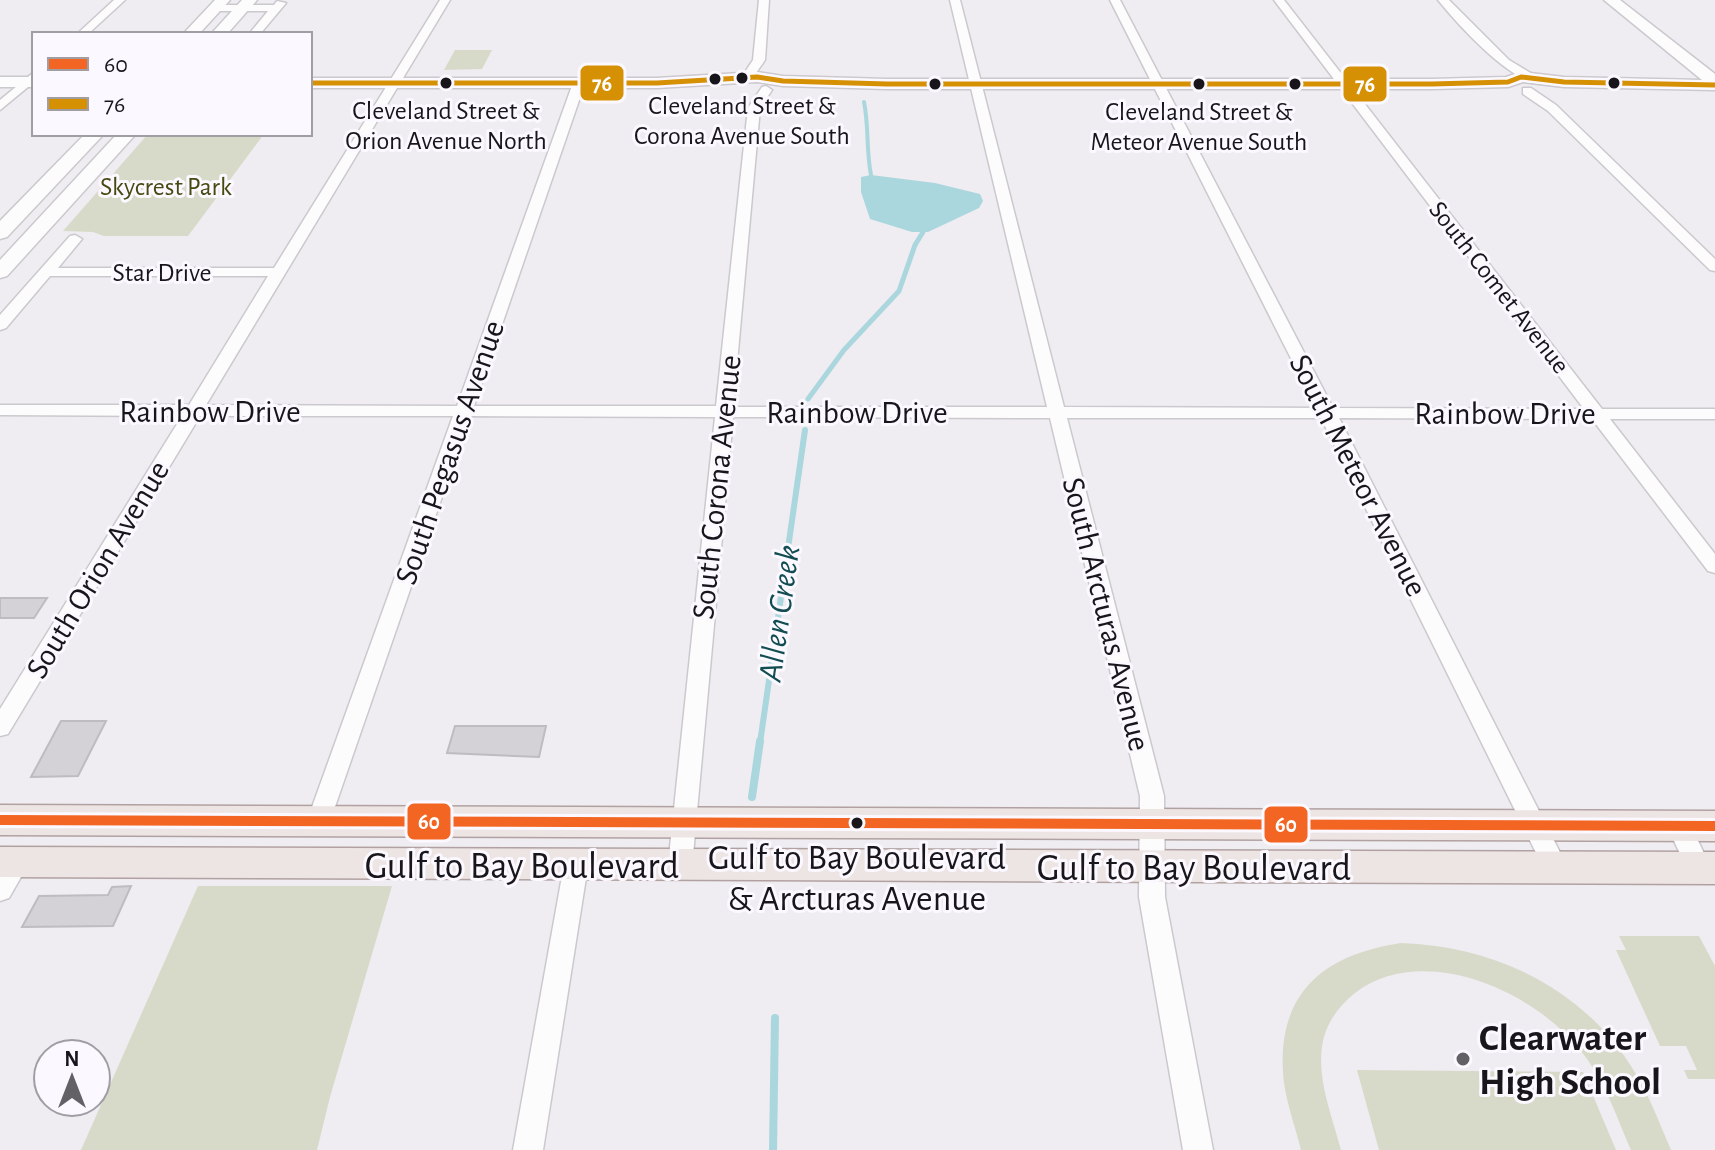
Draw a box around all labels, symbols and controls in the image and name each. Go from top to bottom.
legend [32,32,312,136]
text: 60 [104,53,128,77]
line badge: 76 [579,64,625,102]
line badge: 76 [1342,65,1388,103]
marker: Cleveland Street & Corona Avenue South [734,70,750,86]
unlabelled marker [707,71,723,87]
text: 76 [592,73,612,95]
text: 76 [1355,74,1375,96]
marker: Cleveland Street & Orion Avenue North [438,75,454,91]
unlabelled marker [1606,75,1622,91]
unlabelled marker [927,76,943,92]
marker: Cleveland Street & Meteor Avenue South [1191,76,1207,92]
unlabelled marker [1287,76,1303,92]
text: 76 [104,93,125,117]
place label: Cleveland Street & Corona Avenue South [634,93,850,149]
place label: Cleveland Street & Orion Avenue North [345,98,547,154]
place label: Cleveland Street & Meteor Avenue South [1091,99,1307,155]
park label: Skycrest Park [100,174,232,200]
street label: South Comet Avenue [1424,197,1574,379]
street label: Star Drive [112,260,212,286]
street label: South Pegasus Avenue [390,316,510,588]
street label: South Meteor Avenue [1283,349,1433,602]
street label: South Corona Avenue [687,353,747,621]
street label: Rainbow Drive [119,396,301,428]
street label: Rainbow Drive [766,397,948,429]
street label: Rainbow Drive [1414,398,1596,430]
street label: South Orion Avenue [20,455,175,684]
street label: South Arcturas Avenue [1057,474,1156,754]
water label: Allen Creek [753,543,806,685]
line badge: 60 [406,802,452,841]
line badge: 60 [1263,805,1309,844]
text: 60 [418,811,440,833]
text: 60 [1275,814,1297,836]
marker: Gulf to Bay Boulevard & Arcturas Avenue [849,815,865,831]
place label: Gulf to Bay Boulevard & Arcturas Avenue [708,840,1006,917]
street label: Gulf to Bay Boulevard [365,848,679,886]
street label: Gulf to Bay Boulevard [1037,850,1351,888]
place label: Clearwater High School [1479,1020,1661,1102]
north arrow [32,1038,112,1118]
text: N [64,1048,80,1070]
marker: Clearwater High School [1454,1050,1472,1068]

